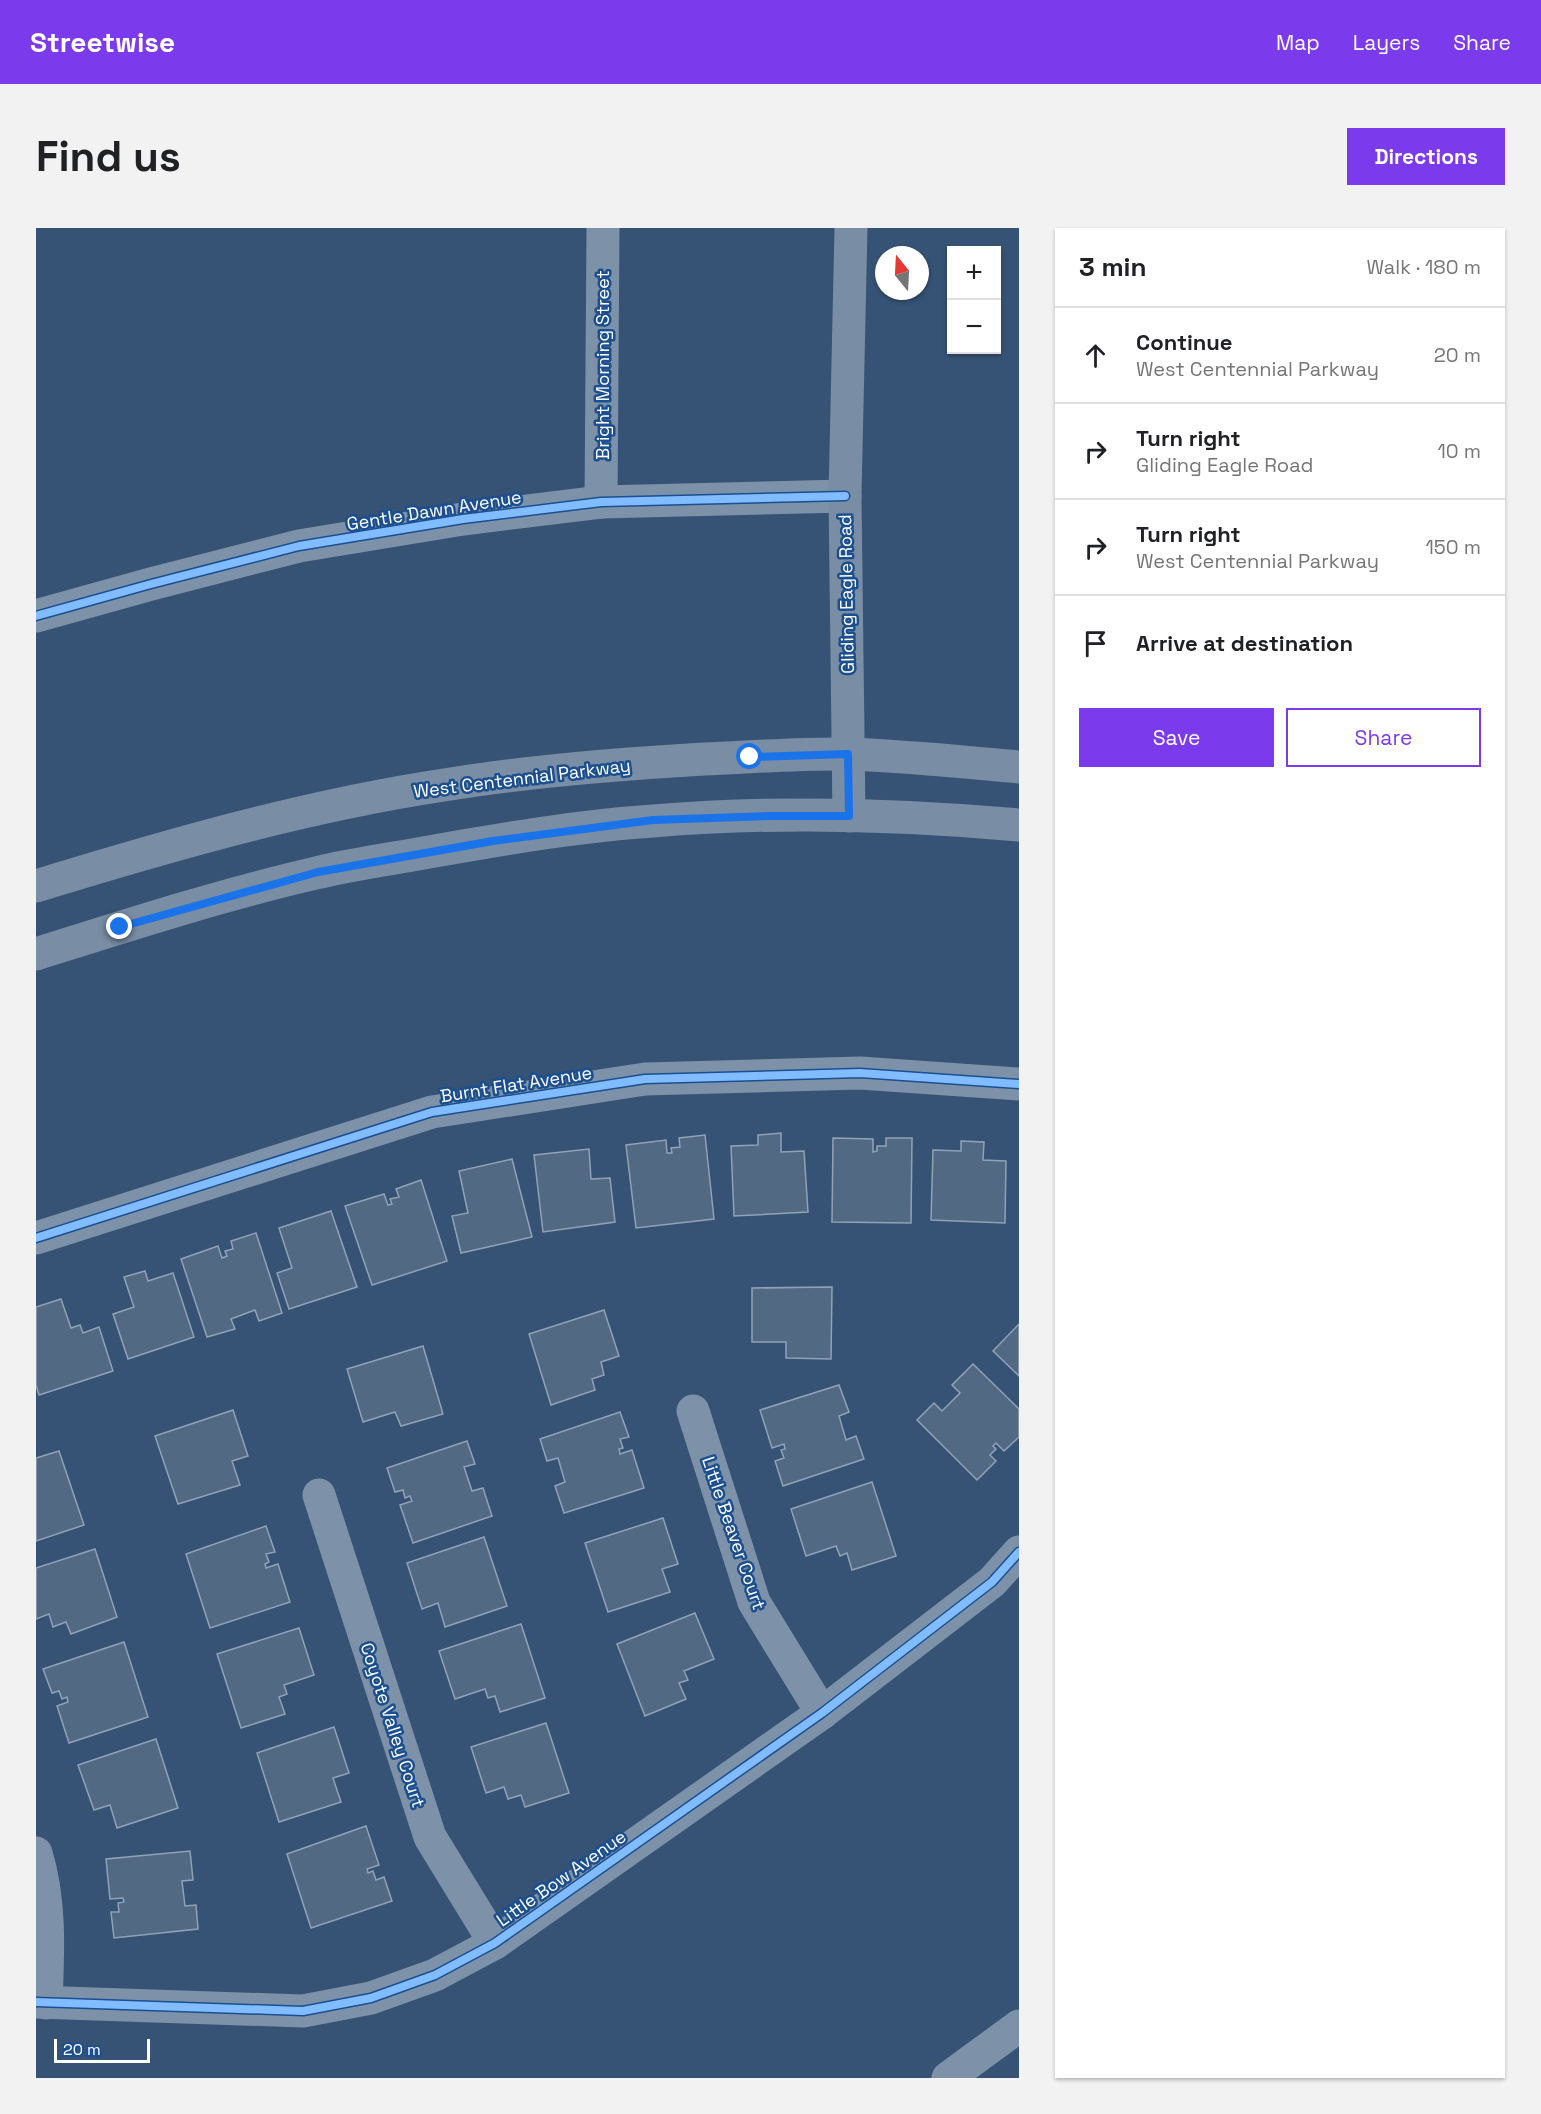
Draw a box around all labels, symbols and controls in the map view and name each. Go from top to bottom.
text: Streetwise [30,24,175,60]
text: Map [1276,29,1320,56]
text: Layers [1353,29,1420,56]
text: Share [1453,29,1511,56]
button: Directions [1347,128,1505,185]
text: Find us [36,130,181,183]
north arrow [875,246,929,300]
map controls [947,246,1001,354]
button: + [947,246,1001,300]
text: 3 min [1079,250,1147,284]
text: Walk · 180 m [1367,254,1481,280]
street label: Bright Morning Street [591,270,614,460]
button: − [947,300,1001,354]
text: Continue [1136,328,1232,356]
icon: ahead [1079,339,1112,372]
text: 20 m [1434,342,1481,368]
text: West Centennial Parkway [1136,356,1379,382]
text: Turn right [1136,424,1241,452]
icon: right [1079,435,1112,468]
text: 10 m [1437,438,1481,464]
text: Gliding Eagle Road [1136,452,1313,478]
street label: Gentle Dawn Avenue [345,485,523,535]
street label: Gliding Eagle Road [833,514,859,674]
text: Turn right [1136,520,1241,548]
icon: right [1079,531,1112,564]
text: 150 m [1426,534,1481,560]
text: West Centennial Parkway [1136,548,1379,574]
icon: arrive [1079,627,1112,660]
text: Arrive at destination [1136,629,1353,657]
button: Save [1079,708,1274,767]
button: Share [1286,708,1481,767]
route start [736,743,762,769]
street label: West Centennial Parkway [412,753,632,803]
route end [106,913,132,939]
street label: Burnt Flat Avenue [438,1061,594,1107]
street label: Little Beaver Court [697,1453,771,1613]
street label: Coyote Valley Court [355,1640,431,1810]
street label: Little Bow Avenue [492,1825,630,1931]
scale bar [54,2036,150,2064]
text: 20 m [63,2039,101,2060]

